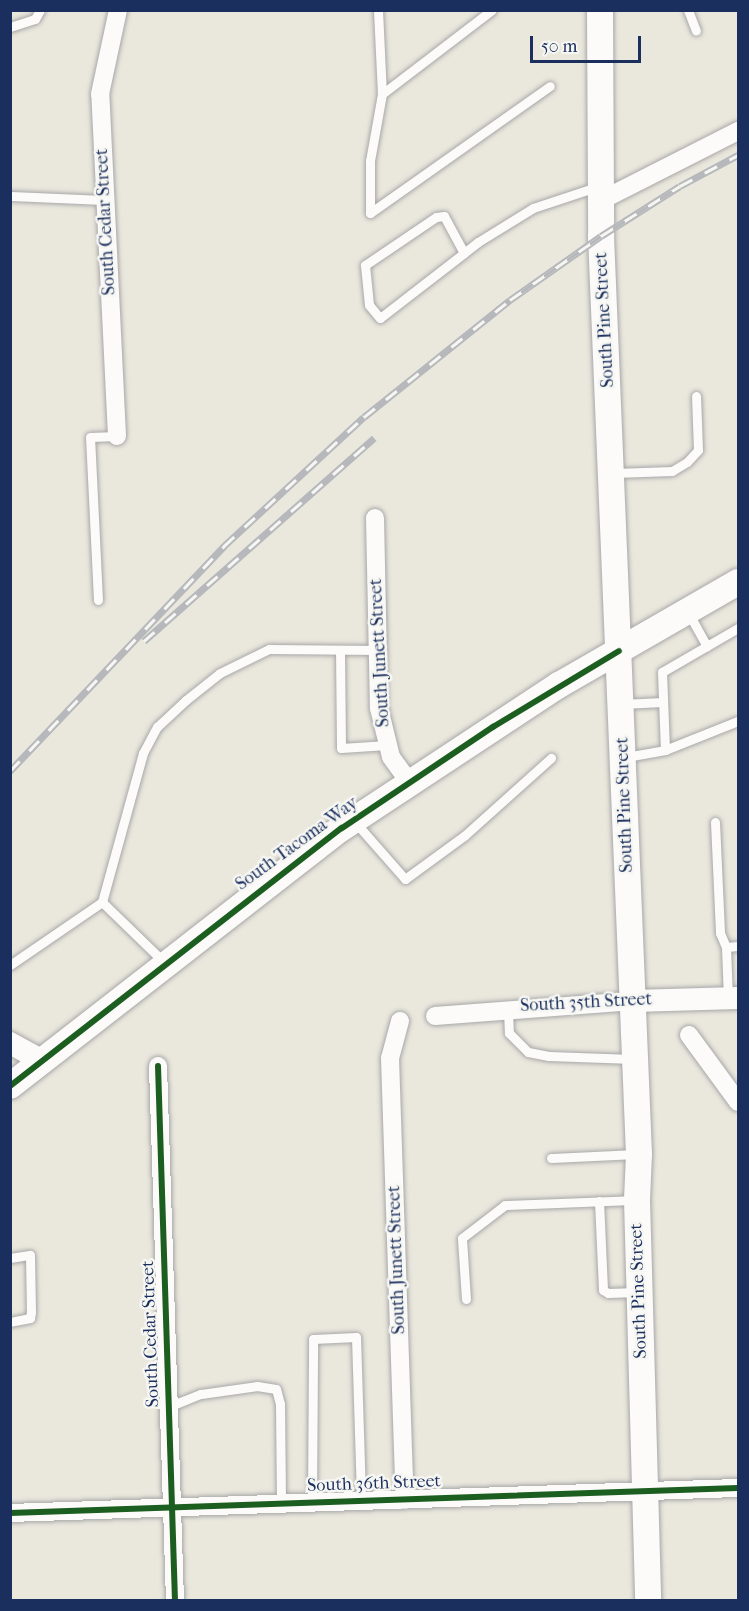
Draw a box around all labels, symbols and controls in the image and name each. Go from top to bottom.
scale bar [533,24,644,62]
text: 50 m [541,36,577,57]
street label: South Cedar Street [91,148,121,296]
street label: South Pine Street [591,252,619,388]
street label: South Junett Street [365,578,395,728]
street label: South Pine Street [612,737,638,873]
street label: South Tacoma Way [232,792,362,896]
street label: South 35th Street [520,989,652,1017]
street label: South Junett Street [384,1185,410,1335]
street label: South Pine Street [626,1223,652,1359]
street label: South Cedar Street [138,1260,164,1408]
street label: South 36th Street [307,1471,441,1497]

